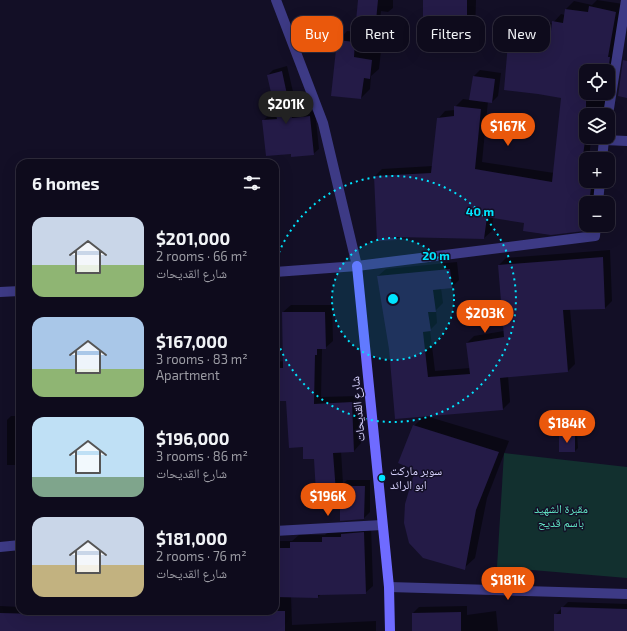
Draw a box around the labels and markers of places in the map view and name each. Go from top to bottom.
pin: $201K [258,91,314,125]
pin: $167K [480,113,536,147]
centre of rings [386,292,400,306]
pin: $203K [457,300,513,334]
pin: $184K [539,410,595,444]
place label: سوبر ماركت ابو الرائد [390,463,442,492]
marker: سوبر ماركت ابو الرائد [377,473,387,483]
pin: $196K [300,483,356,517]
pin: $181K [480,567,536,601]

